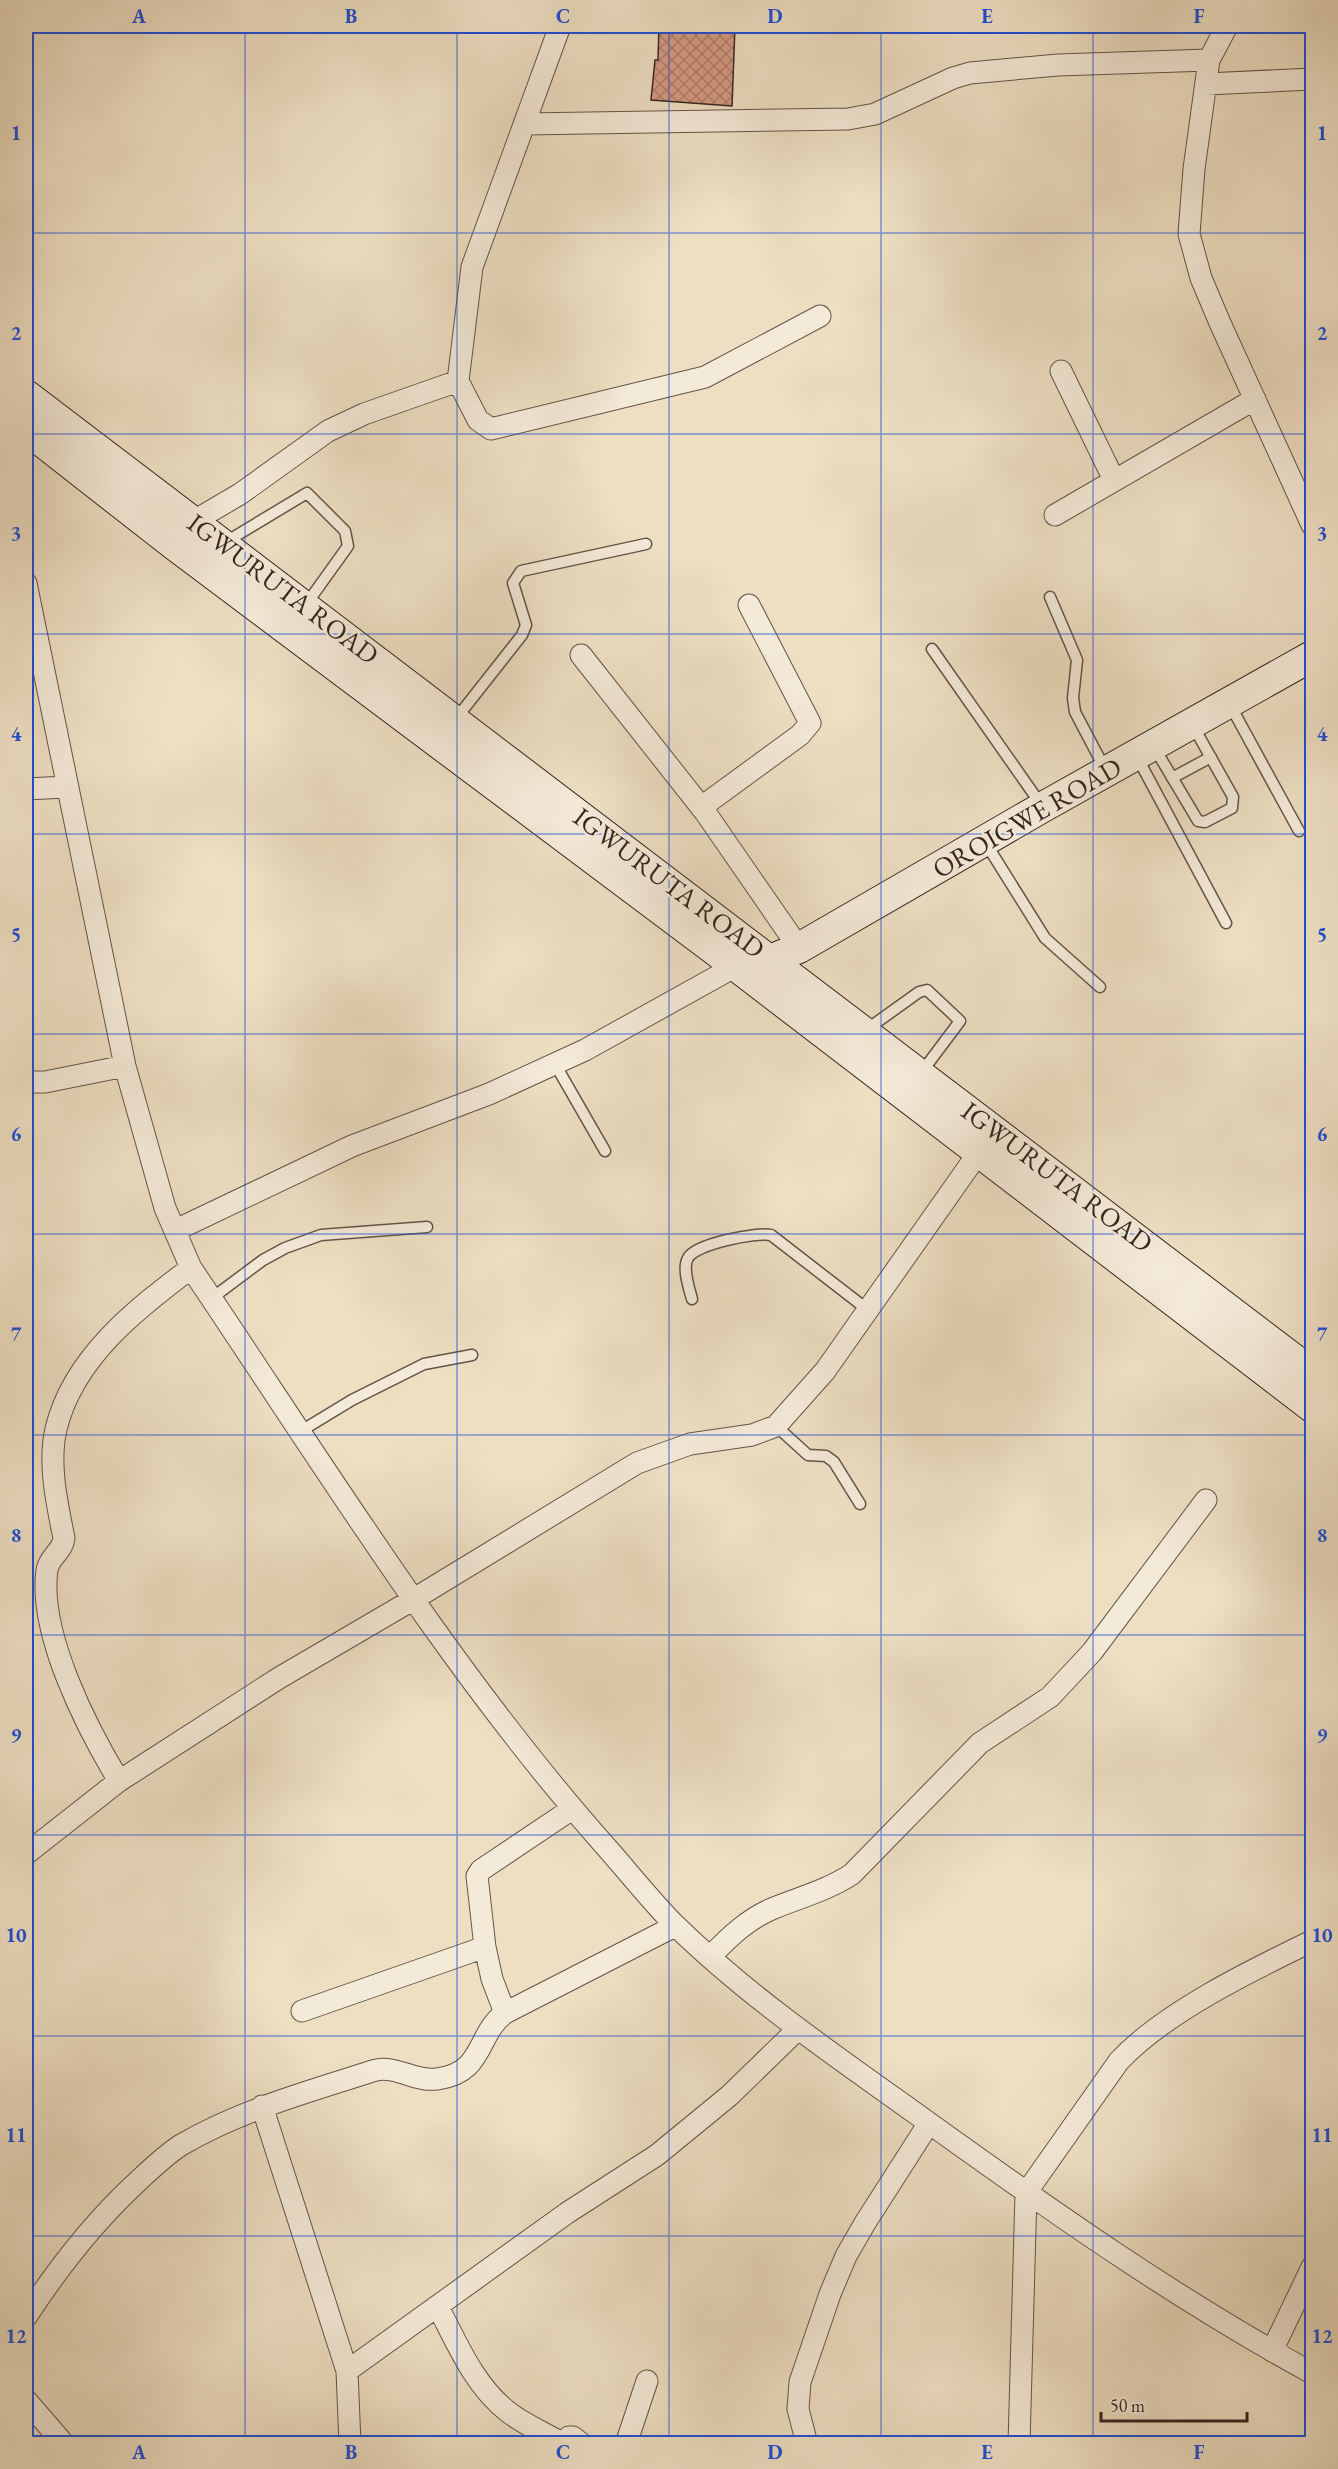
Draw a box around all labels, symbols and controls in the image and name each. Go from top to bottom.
text: A [131,3,147,29]
text: B [345,3,357,29]
text: C [556,3,570,29]
text: D [767,3,783,29]
text: E [981,3,993,29]
text: F [1194,3,1205,29]
text: 1 [11,120,21,146]
text: 1 [1317,120,1327,146]
text: 2 [11,320,22,346]
text: 2 [1317,320,1328,346]
street label: IGWURUTA ROAD [181,505,386,672]
text: 3 [11,520,21,546]
text: 3 [1317,520,1327,546]
text: 4 [11,721,22,747]
text: 4 [1317,721,1328,747]
street label: OROIGWE ROAD [926,749,1128,886]
street label: IGWURUTA ROAD [567,799,772,966]
text: 5 [11,921,21,947]
text: 5 [1317,921,1327,947]
street label: IGWURUTA ROAD [955,1093,1160,1260]
text: 6 [11,1121,22,1147]
text: 6 [1317,1121,1328,1147]
text: 7 [11,1321,22,1347]
text: 7 [1317,1321,1328,1347]
text: 8 [11,1522,21,1548]
text: 8 [1317,1522,1327,1548]
text: 9 [11,1722,22,1748]
text: 9 [1317,1722,1328,1748]
text: 10 [5,1922,27,1948]
text: 10 [1311,1922,1333,1948]
text: 11 [5,2122,27,2148]
text: 11 [1311,2122,1333,2148]
text: 12 [5,2323,27,2349]
text: 12 [1311,2323,1333,2349]
scale bar [1101,2385,1246,2423]
text: 50 m [1110,2394,1145,2417]
text: A [131,2439,147,2465]
text: B [345,2439,357,2465]
text: C [556,2439,570,2465]
text: D [767,2439,783,2465]
text: E [981,2439,993,2465]
text: F [1194,2439,1205,2465]

